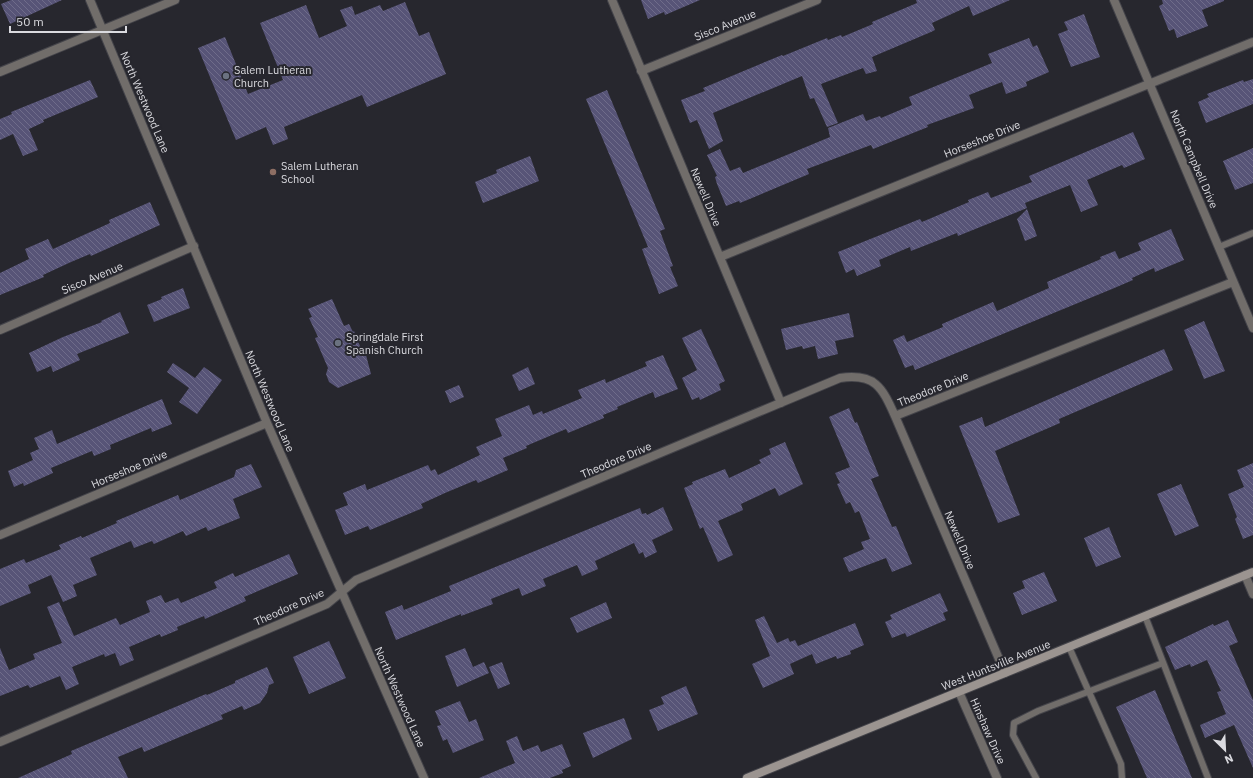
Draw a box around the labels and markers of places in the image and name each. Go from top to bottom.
place label: Salem Lutheran Church [234,63,311,90]
marker: Salem Lutheran Church [221,71,231,81]
place label: Salem Lutheran School [281,159,358,186]
marker: Salem Lutheran School [268,167,278,177]
place label: Springdale First Spanish Church [346,330,424,357]
marker: Springdale First Spanish Church [333,338,343,348]

